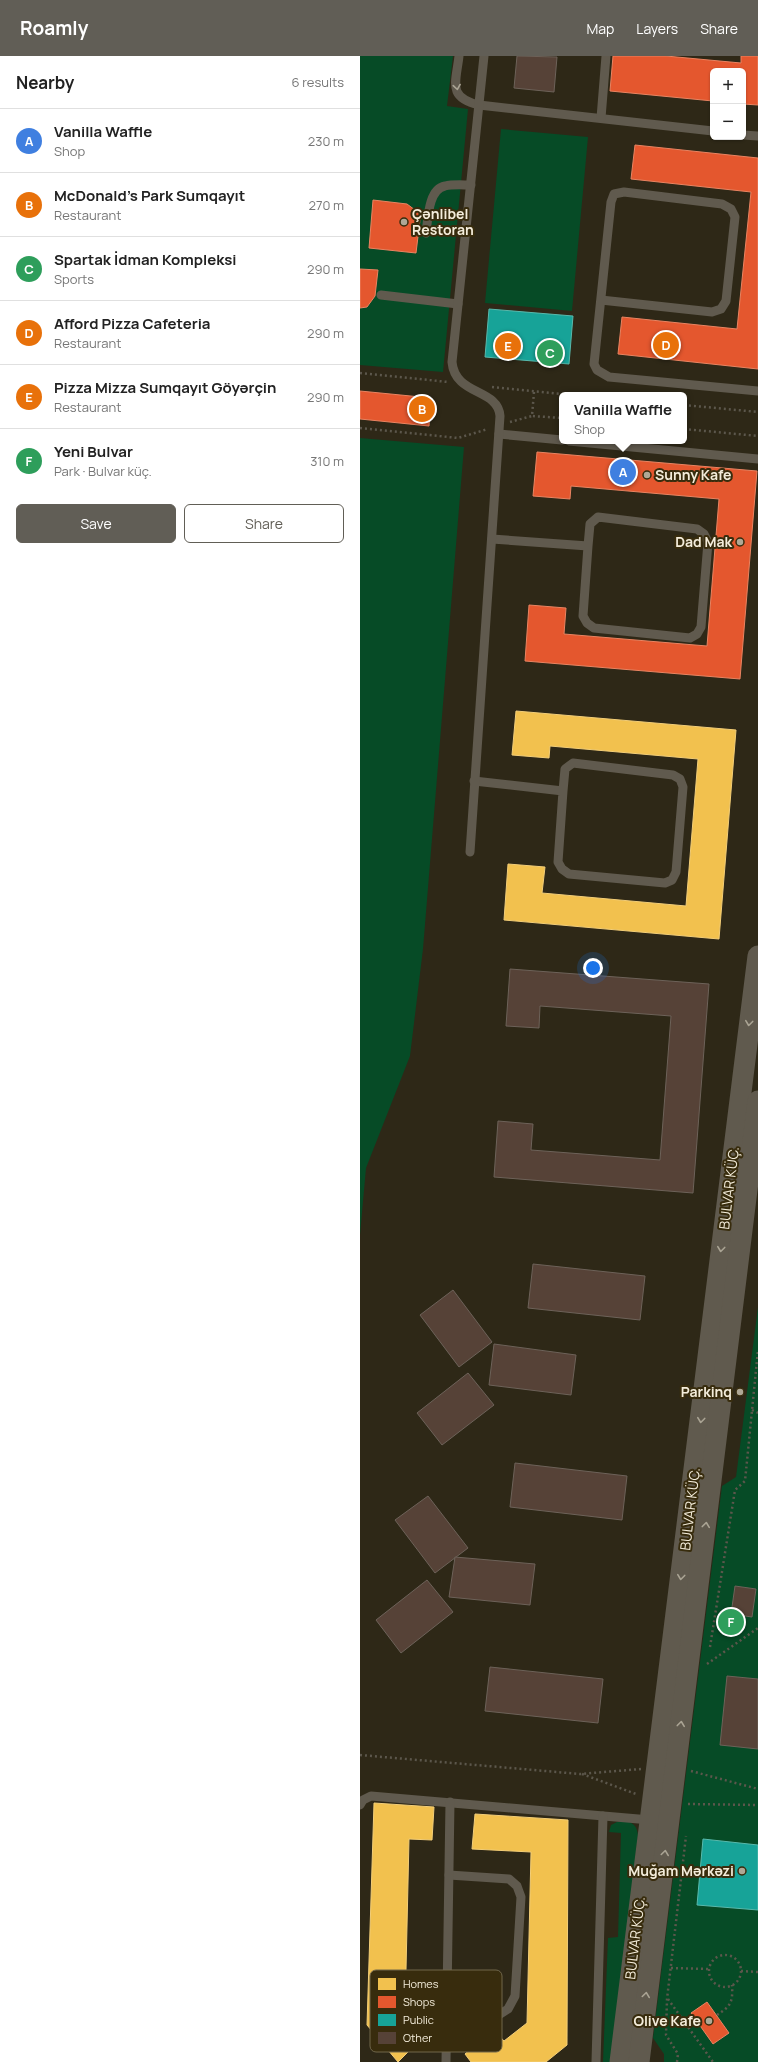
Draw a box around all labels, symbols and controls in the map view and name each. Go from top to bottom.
text: Roamly [20,15,88,41]
text: Map [586,19,614,38]
text: Layers [636,19,678,38]
text: Share [700,19,738,38]
map controls [710,68,746,140]
button: + [710,68,746,104]
text: Nearby [16,71,74,94]
text: 6 results [292,73,344,91]
one-way arrow [452,84,461,91]
button: − [710,104,746,140]
text: Vanilla Waffle [54,121,152,142]
text: A [25,132,33,150]
text: 230 m [308,132,344,150]
text: Shop [54,142,85,160]
text: McDonald's Park Sumqayıt [54,185,245,206]
text: B [25,196,33,214]
text: 270 m [309,196,344,214]
place label: Çənlibel Restoran [412,204,474,239]
text: Restaurant [54,206,121,224]
marker: Çənlibel Restoran [399,217,409,227]
text: Spartak İdman Kompleksi [54,249,237,270]
text: C [24,260,34,278]
text: 290 m [307,260,344,278]
text: Sports [54,270,94,288]
text: Afford Pizza Cafeteria [54,313,211,334]
text: D [24,324,34,342]
text: 290 m [307,324,344,342]
pin: D [653,330,679,360]
pin: E [495,331,521,361]
text: Restaurant [54,334,121,352]
pin: C [537,338,563,368]
text: Pizza Mizza Sumqayıt Göyərçin [54,377,276,398]
text: E [25,388,33,406]
text: 290 m [307,388,344,406]
popup [559,392,687,444]
pin: B [409,394,435,424]
text: Restaurant [54,398,121,416]
text: Vanilla Waffle [574,399,672,420]
text: Shop [574,420,605,438]
text: Yeni Bulvar [54,441,133,462]
text: F [26,452,32,470]
text: 310 m [310,452,344,470]
pin: A [610,457,636,487]
text: Park · Bulvar küç. [54,462,152,480]
place label: Sunny Kafe [655,465,731,484]
marker: Sunny Kafe [642,470,652,480]
button: Save [16,504,176,543]
button: Share [184,504,344,543]
place label: Dad Mak [675,532,732,551]
marker: Dad Mak [735,537,745,547]
your location [583,958,603,978]
one-way arrow [745,1020,754,1026]
street label: BULVAR KÜÇ. [714,1145,743,1230]
one-way arrow [717,1246,726,1252]
place label: Parkinq [681,1382,732,1401]
marker: Parkinq [735,1387,745,1397]
one-way arrow [697,1417,706,1423]
street label: BULVAR KÜÇ. [675,1466,704,1551]
one-way arrow [701,1522,710,1528]
one-way arrow [677,1574,686,1580]
pin: F [718,1607,744,1637]
one-way arrow [676,1721,685,1727]
one-way arrow [660,1850,669,1856]
place label: Muğam Mərkəzi [628,1861,734,1880]
marker: Muğam Mərkəzi [737,1866,747,1876]
street label: BULVAR KÜÇ. [620,1895,649,1980]
legend [370,1970,502,2052]
text: Homes [403,1976,439,1991]
one-way arrow [641,1992,650,1999]
text: Shops [403,1994,435,2009]
place label: Olive Kafe [633,2011,701,2030]
text: Public [403,2012,434,2027]
marker: Olive Kafe [704,2016,714,2026]
text: Other [403,2030,432,2045]

